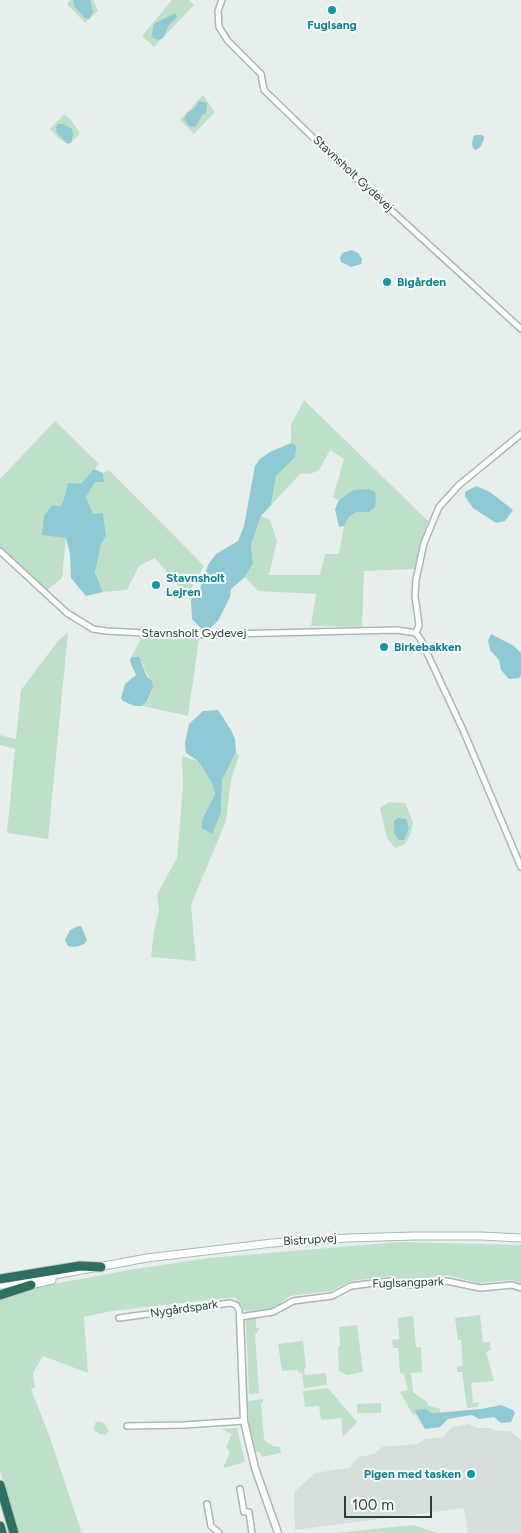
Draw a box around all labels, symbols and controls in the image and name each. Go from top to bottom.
marker: Fuglsang [326,4,338,16]
place label: Fuglsang [307,18,357,32]
street label: Stavnsholt Gydevej [310,133,396,215]
place label: Bigården [397,275,446,289]
marker: Bigården [381,276,393,288]
place label: Stavnsholt Lejren [166,571,225,599]
marker: Stavnsholt Lejren [150,579,162,591]
street label: Stavnsholt Gydevej [142,626,246,640]
place label: Birkebakken [394,640,461,654]
marker: Birkebakken [378,641,390,653]
street label: Bistrupvej [283,1231,337,1249]
street label: Fuglsangpark [372,1275,444,1291]
street label: Nygårdspark [149,1297,219,1321]
place label: Pigen med tasken [364,1467,461,1481]
marker: Pigen med tasken [465,1468,477,1480]
scale bar [346,1486,434,1518]
text: 100 m [352,1496,394,1514]

